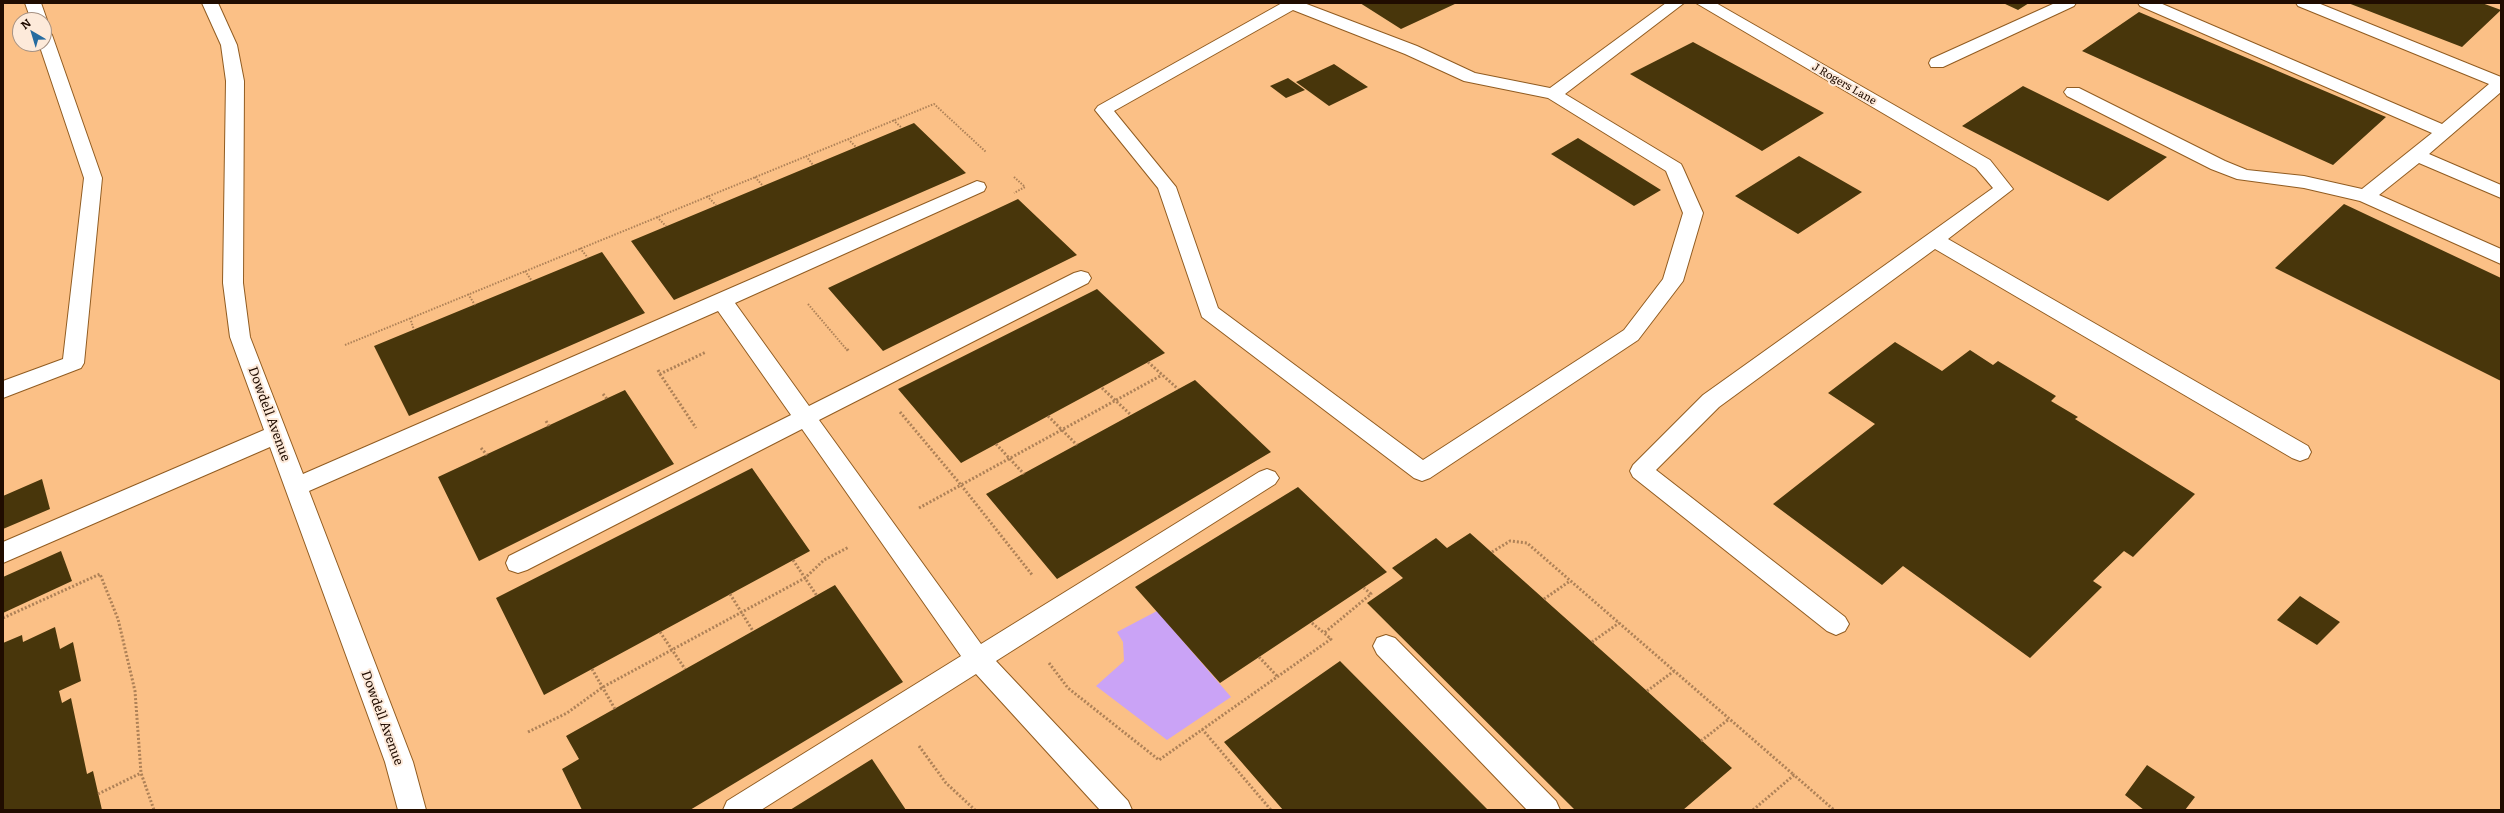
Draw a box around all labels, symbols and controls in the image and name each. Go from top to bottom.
north arrow [12,12,52,52]
text: N [17,14,34,32]
street label: J Rogers Lane [1809,60,1879,108]
street label: Dowdell Avenue [245,364,293,464]
street label: Dowdell Avenue [358,668,406,768]

